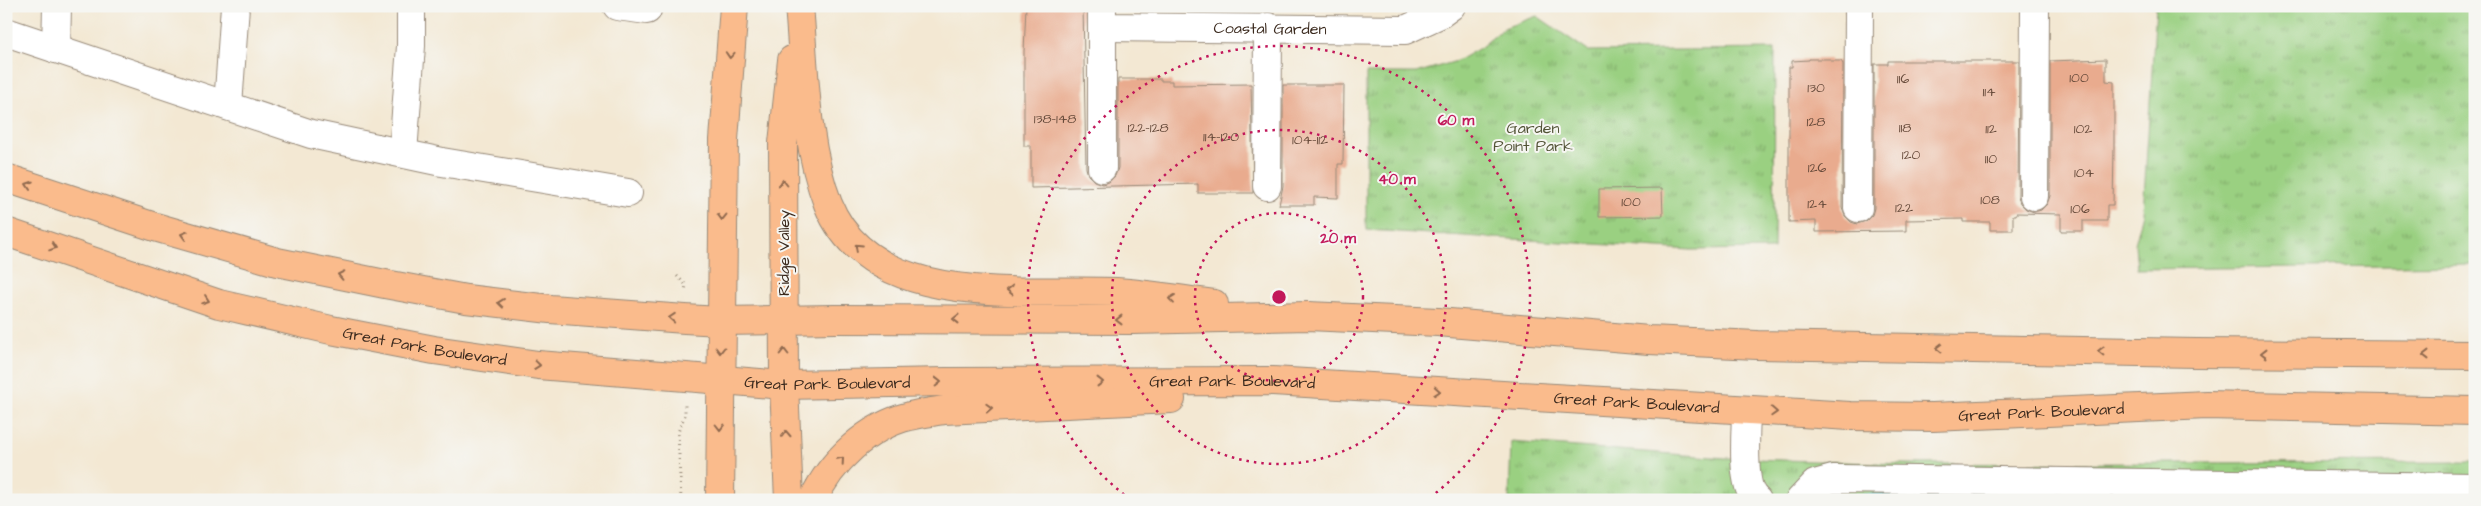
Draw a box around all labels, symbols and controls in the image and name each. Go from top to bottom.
street label: Coastal Garden [1213,17,1327,40]
one-way arrow [725,51,736,59]
house number: 100 [2069,68,2089,88]
house number: 116 [1897,69,1909,89]
house number: 130 [1807,78,1825,98]
house number: 114 [1982,82,1996,102]
house number: 138-148 [1034,109,1076,129]
text: 60 m [1438,110,1475,131]
house number: 128 [1807,112,1825,132]
park label: Garden Point Park [1493,117,1573,157]
house number: 122-128 [1127,118,1169,138]
house number: 118 [1899,118,1911,138]
house number: 112 [1985,119,1997,139]
house number: 102 [2074,119,2092,139]
house number: 114-120 [1203,127,1239,147]
house number: 104-112 [1292,130,1328,150]
house number: 120 [1902,145,1920,165]
house number: 110 [1985,149,1997,169]
house number: 126 [1808,158,1827,178]
house number: 104 [2074,163,2095,183]
text: 40 m [1378,169,1416,190]
one-way arrow [778,179,788,186]
one-way arrow [26,181,34,191]
house number: 108 [1980,190,2000,210]
house number: 100 [1621,192,1641,212]
house number: 124 [1807,194,1827,214]
house number: 122 [1895,198,1913,218]
house number: 106 [2070,199,2090,219]
street label: Ridge Valley [773,210,796,296]
one-way arrow [717,213,728,221]
text: 20 m [1319,228,1356,249]
one-way arrow [180,230,188,241]
one-way arrow [48,241,56,251]
one-way arrow [855,244,864,253]
one-way arrow [337,270,346,281]
one-way arrow [1006,285,1014,296]
centre of rings [1270,288,1288,306]
one-way arrow [202,294,210,304]
one-way arrow [1168,294,1176,305]
one-way arrow [497,298,505,309]
one-way arrow [667,312,675,323]
one-way arrow [952,314,960,324]
one-way arrow [1115,315,1122,325]
street label: Great Park Boulevard [341,322,508,371]
one-way arrow [1934,343,1942,353]
one-way arrow [715,346,725,354]
one-way arrow [2097,346,2104,356]
one-way arrow [779,348,789,356]
one-way arrow [2259,348,2267,359]
one-way arrow [2422,350,2430,360]
one-way arrow [533,359,541,370]
street label: Great Park Boulevard [1149,370,1316,395]
street label: Great Park Boulevard [744,371,911,396]
one-way arrow [934,377,942,387]
one-way arrow [1096,377,1104,387]
one-way arrow [1434,385,1442,396]
street label: Great Park Boulevard [1553,387,1720,419]
street label: Great Park Boulevard [1958,398,2125,427]
one-way arrow [985,403,993,413]
one-way arrow [1770,406,1778,417]
one-way arrow [715,424,725,432]
one-way arrow [781,429,791,437]
one-way arrow [835,457,843,466]

